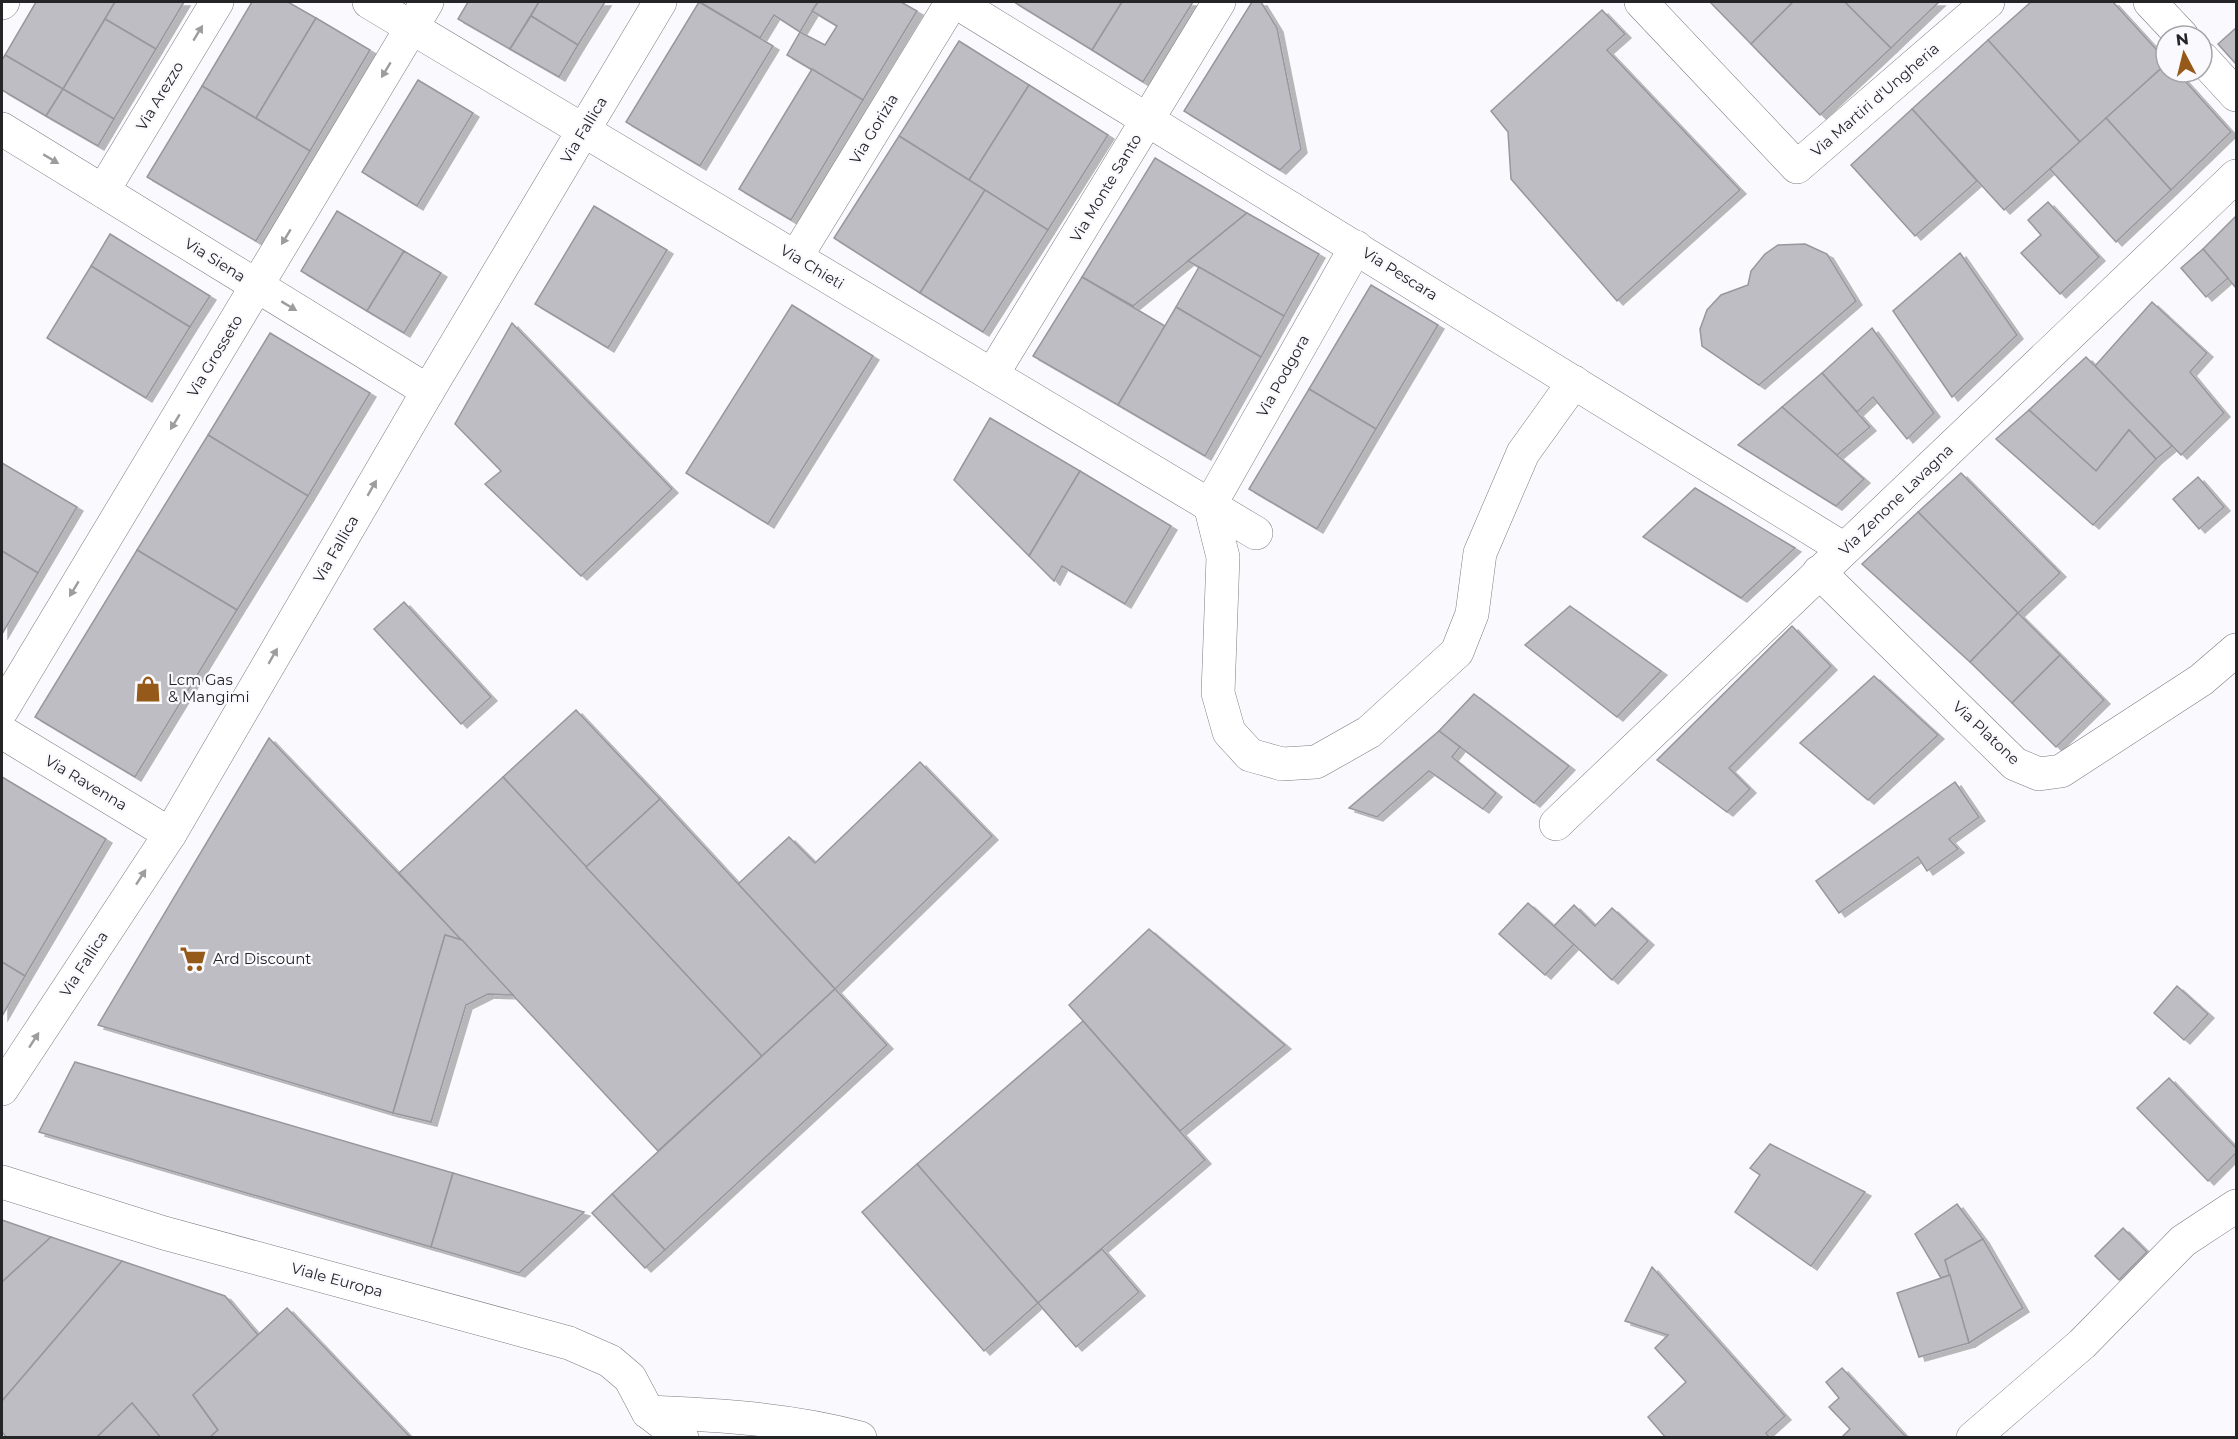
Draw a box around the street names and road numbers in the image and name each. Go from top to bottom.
street label: Via Martiri d'Ungheria [1807,39,1943,161]
street label: Via Arezzo [132,58,188,134]
street label: Via Gorizia [845,90,902,167]
street label: Via Fallica [556,93,611,167]
street label: Via Monte Santo [1066,130,1145,245]
street label: Via Siena [181,233,249,286]
street label: Via Chieti [777,240,848,293]
street label: Via Pescara [1359,243,1442,304]
street label: Via Grosseto [183,311,247,400]
street label: Via Podgora [1252,331,1313,420]
street label: Via Zenone Lavagna [1834,440,1957,559]
street label: Via Fallica [309,512,362,586]
street label: Via Platone [1949,697,2024,769]
street label: Via Ravenna [42,751,131,815]
street label: Via Fallica [55,927,112,1000]
street label: Viale Europa [289,1258,385,1301]

